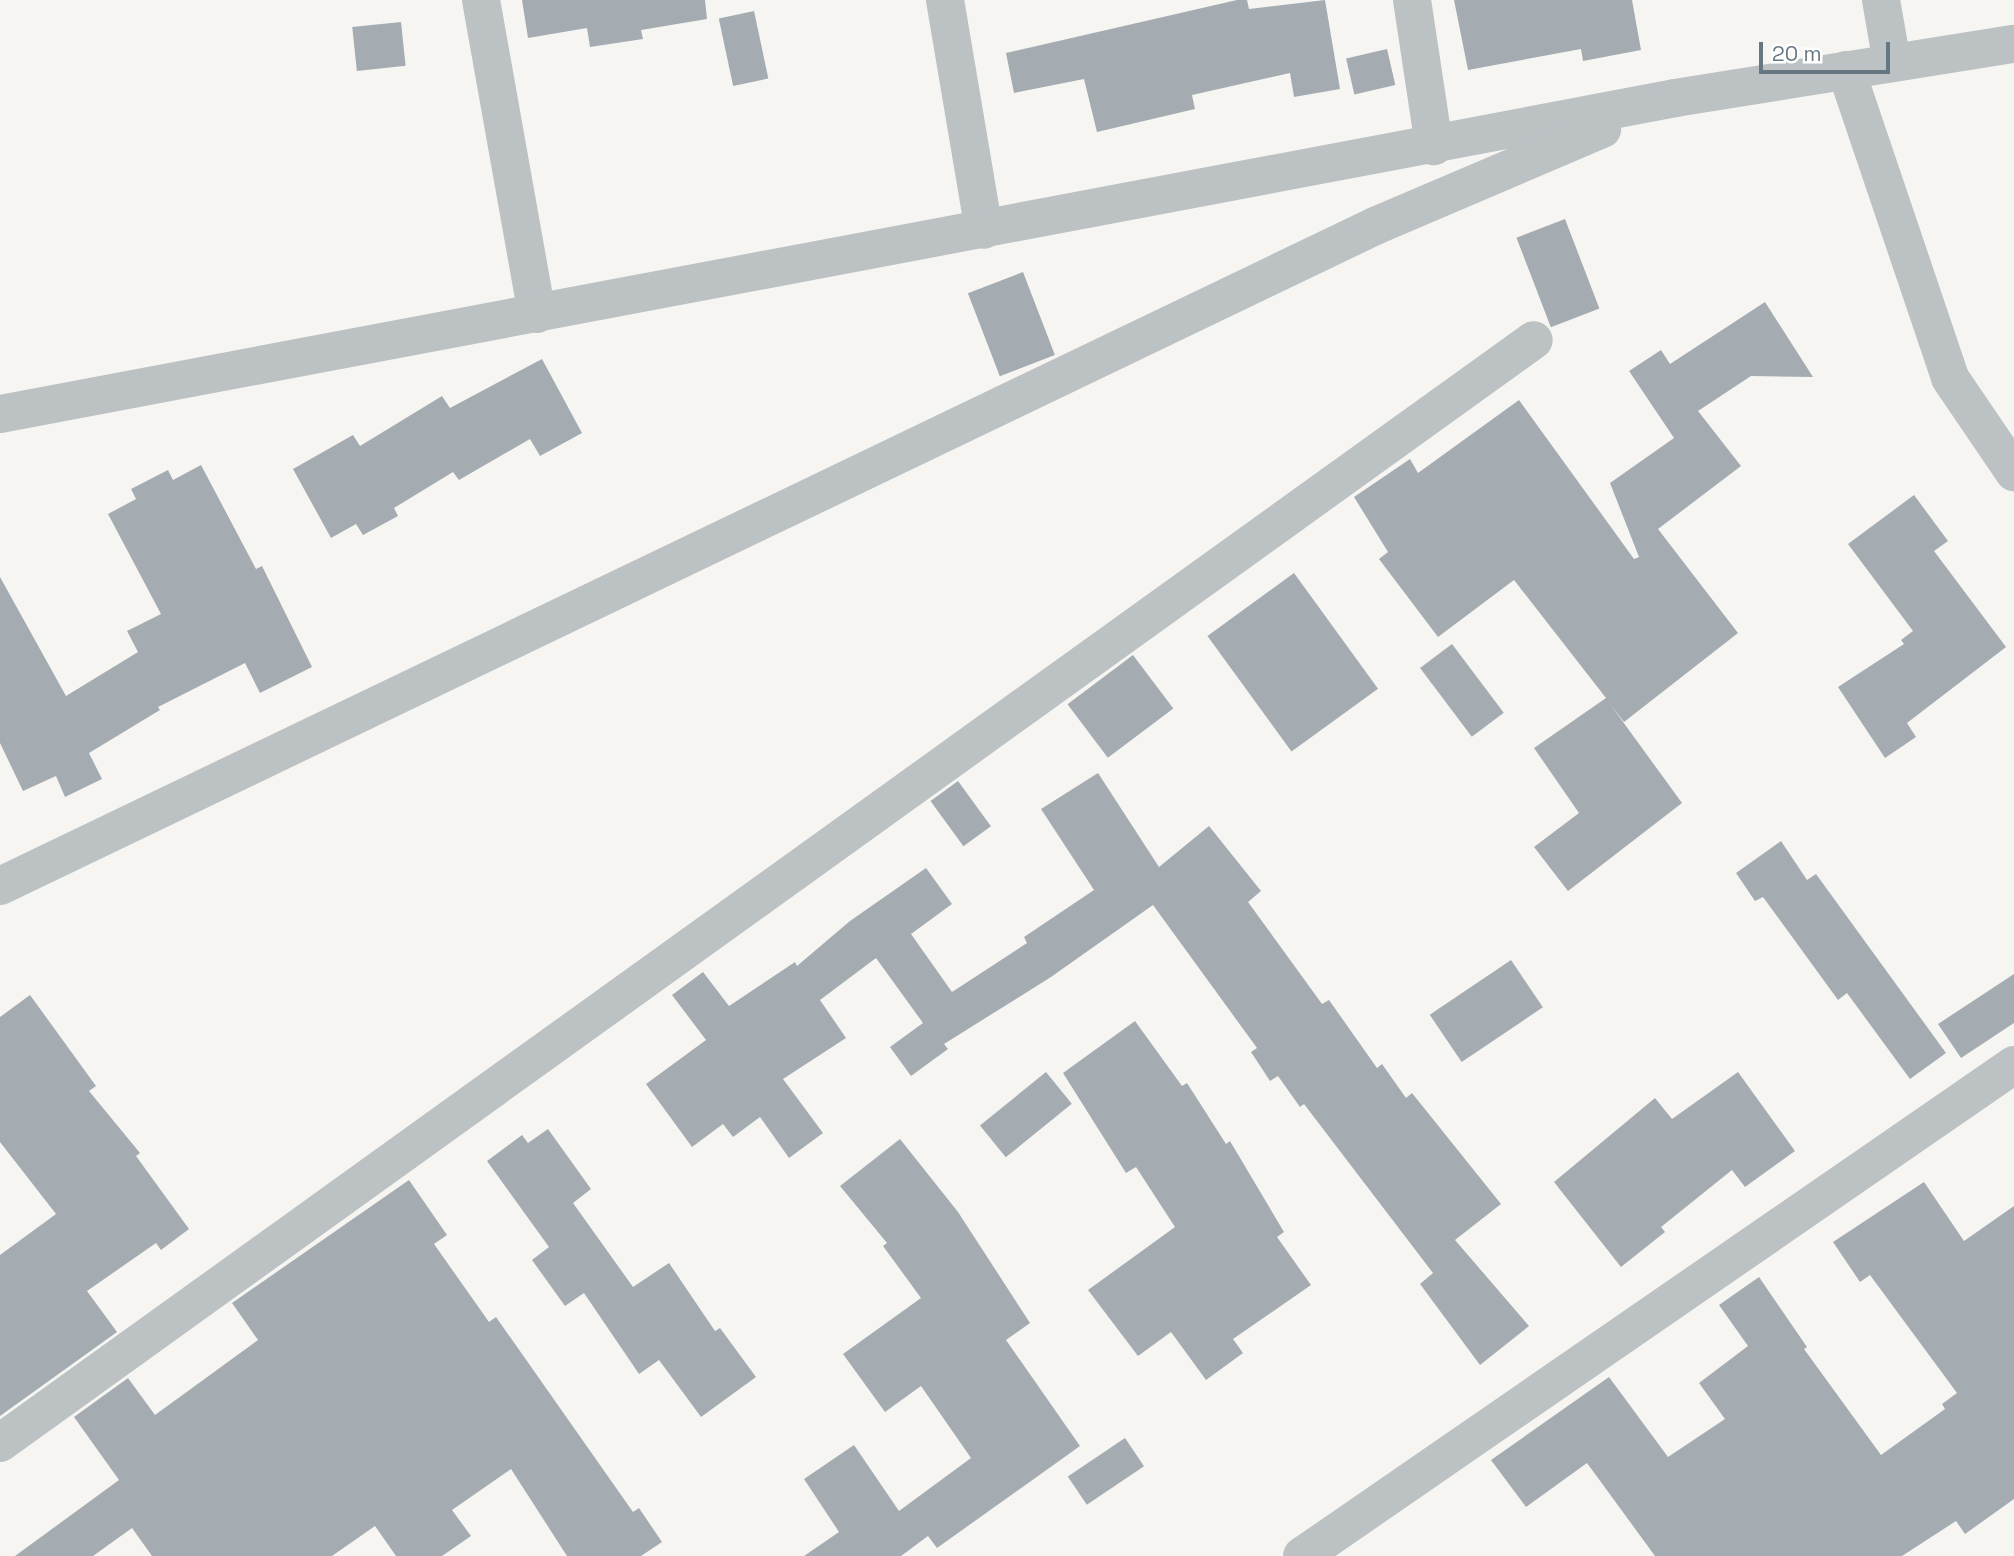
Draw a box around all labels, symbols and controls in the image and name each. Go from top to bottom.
scale bar [1762,28,1893,72]
text: 20 m [1772,40,1822,67]

